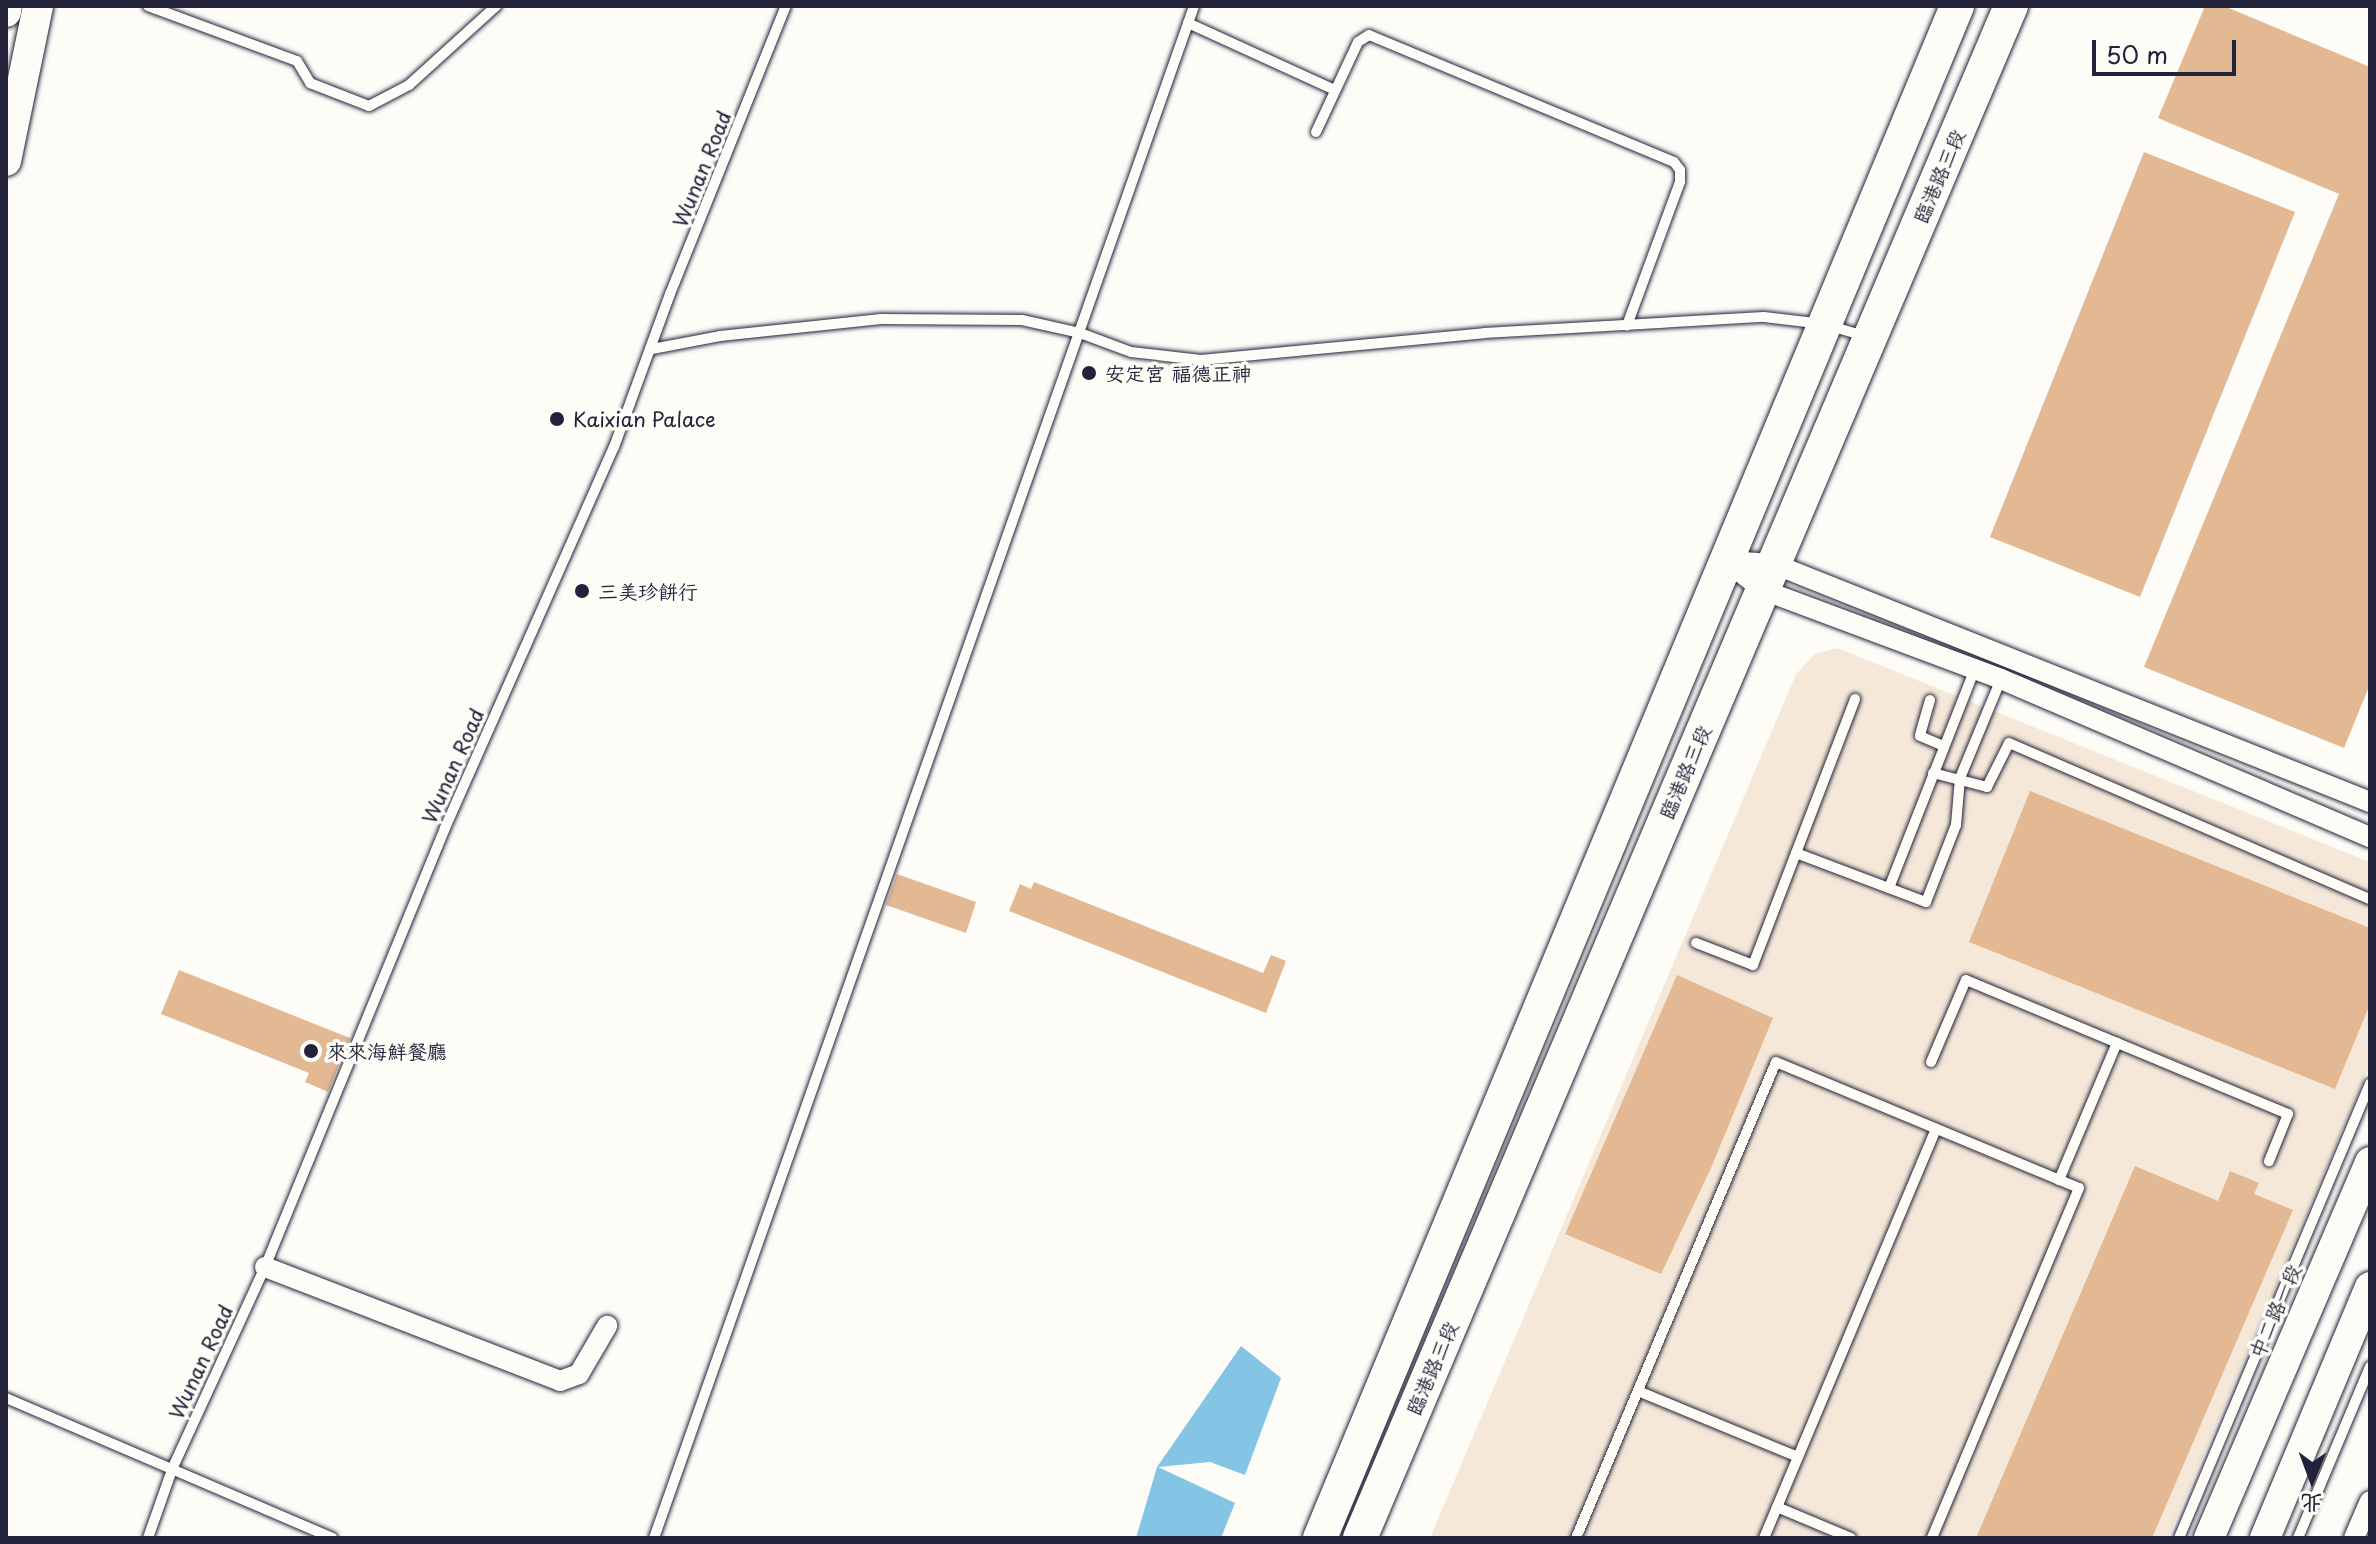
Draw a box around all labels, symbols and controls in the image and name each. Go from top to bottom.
scale bar [2096,24,2240,74]
text: 50 m [2106,36,2168,72]
street label: Wunan Road [668,107,736,231]
street label: 臨港路三段 [1908,125,1970,227]
place label: 安定宮 福德正神 [1105,361,1251,385]
marker: 安定宮 福德正神 [1080,364,1098,382]
place label: Kaixian Palace [573,407,715,431]
marker: Kaixian Palace [548,410,566,428]
place label: 三美珍餅行 [598,579,698,603]
marker: 三美珍餅行 [573,582,591,600]
street label: Wunan Road [417,705,489,827]
street label: 臨港路三段 [1654,721,1716,823]
place label: 來來海鮮餐廳 [327,1039,447,1063]
marker: 來來海鮮餐廳 [302,1042,320,1060]
street label: 中二路一段 [2244,1260,2306,1362]
street label: Wunan Road [164,1301,238,1423]
street label: 臨港路三段 [1401,1317,1463,1419]
north arrow [2272,1440,2352,1520]
text: 北 [2300,1488,2323,1521]

